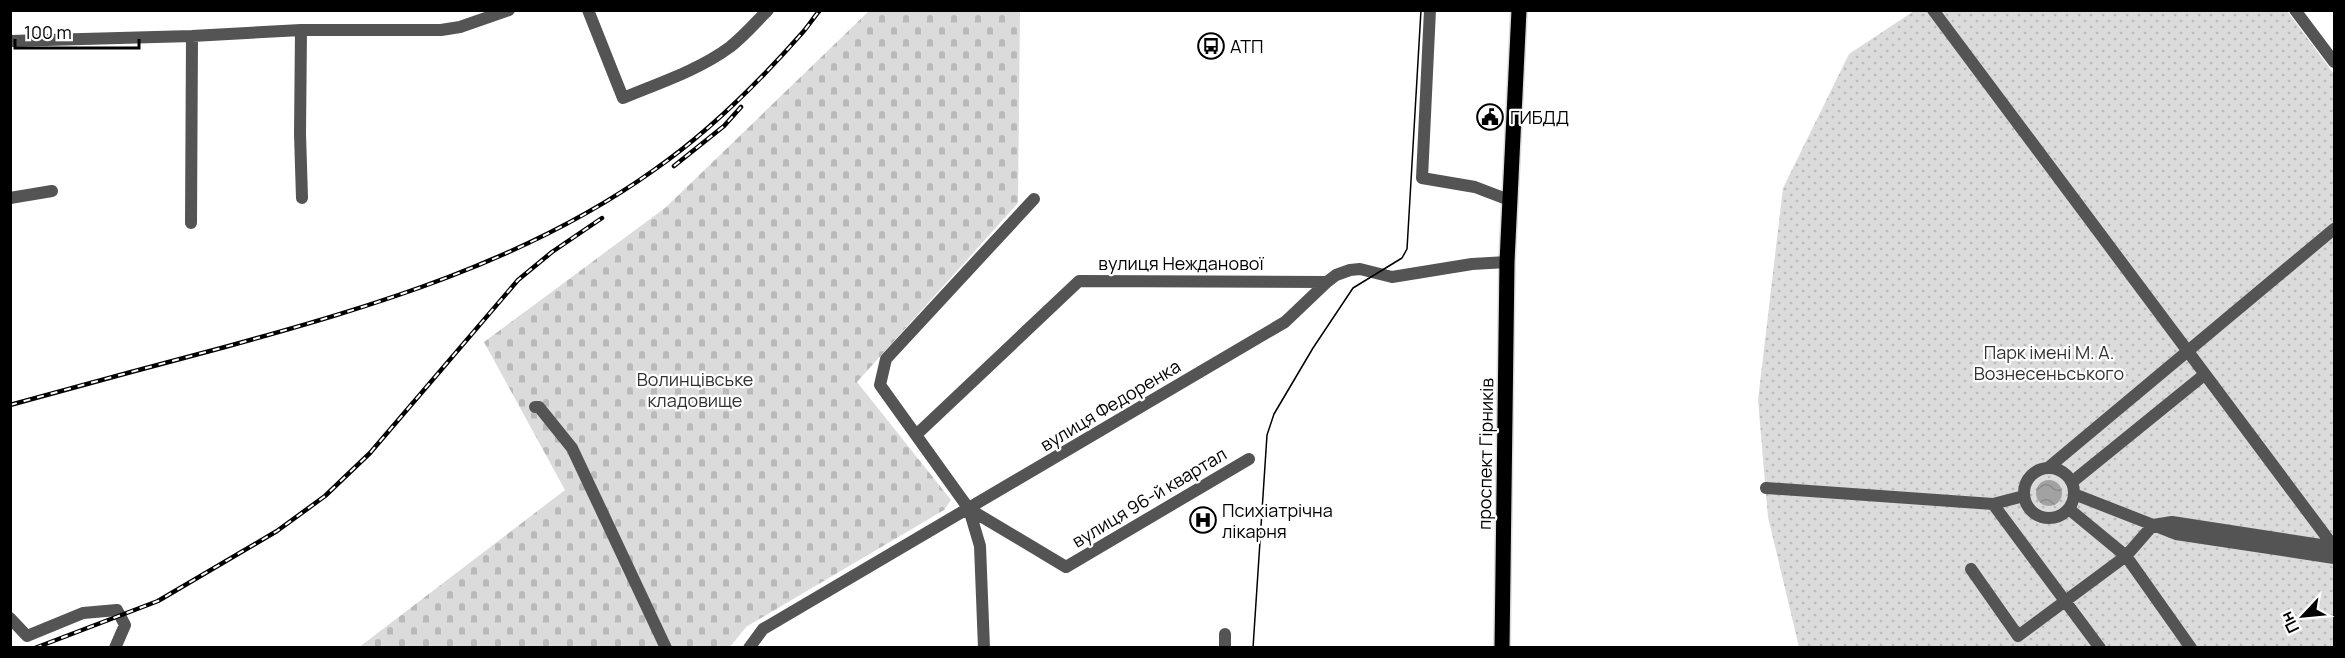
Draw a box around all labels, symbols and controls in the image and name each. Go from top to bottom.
scale bar [15,12,140,50]
text: 100 m [24,20,72,44]
bus stop icon: АТП [1196,31,1226,61]
place label: АТП [1230,34,1264,58]
public building icon: ГИБДД [1475,102,1505,132]
place label: ГИБДД [1510,105,1569,129]
street label: вулиця Нежданової [1098,251,1264,275]
park label: Парк імені М. А. Вознесеньського [1974,340,2124,385]
street label: вулиця Федоренка [1035,354,1185,456]
park label: Волинцівське кладовище [637,367,753,412]
street label: проспект Гірників [1472,377,1498,530]
street label: вулиця 96-й квартал [1067,441,1231,553]
place label: Психіатрічна лікарня [1222,498,1333,543]
hospital icon: Психіатрічна лікарня [1188,505,1218,535]
north arrow [2273,586,2333,646]
text: Пн [2275,608,2304,637]

